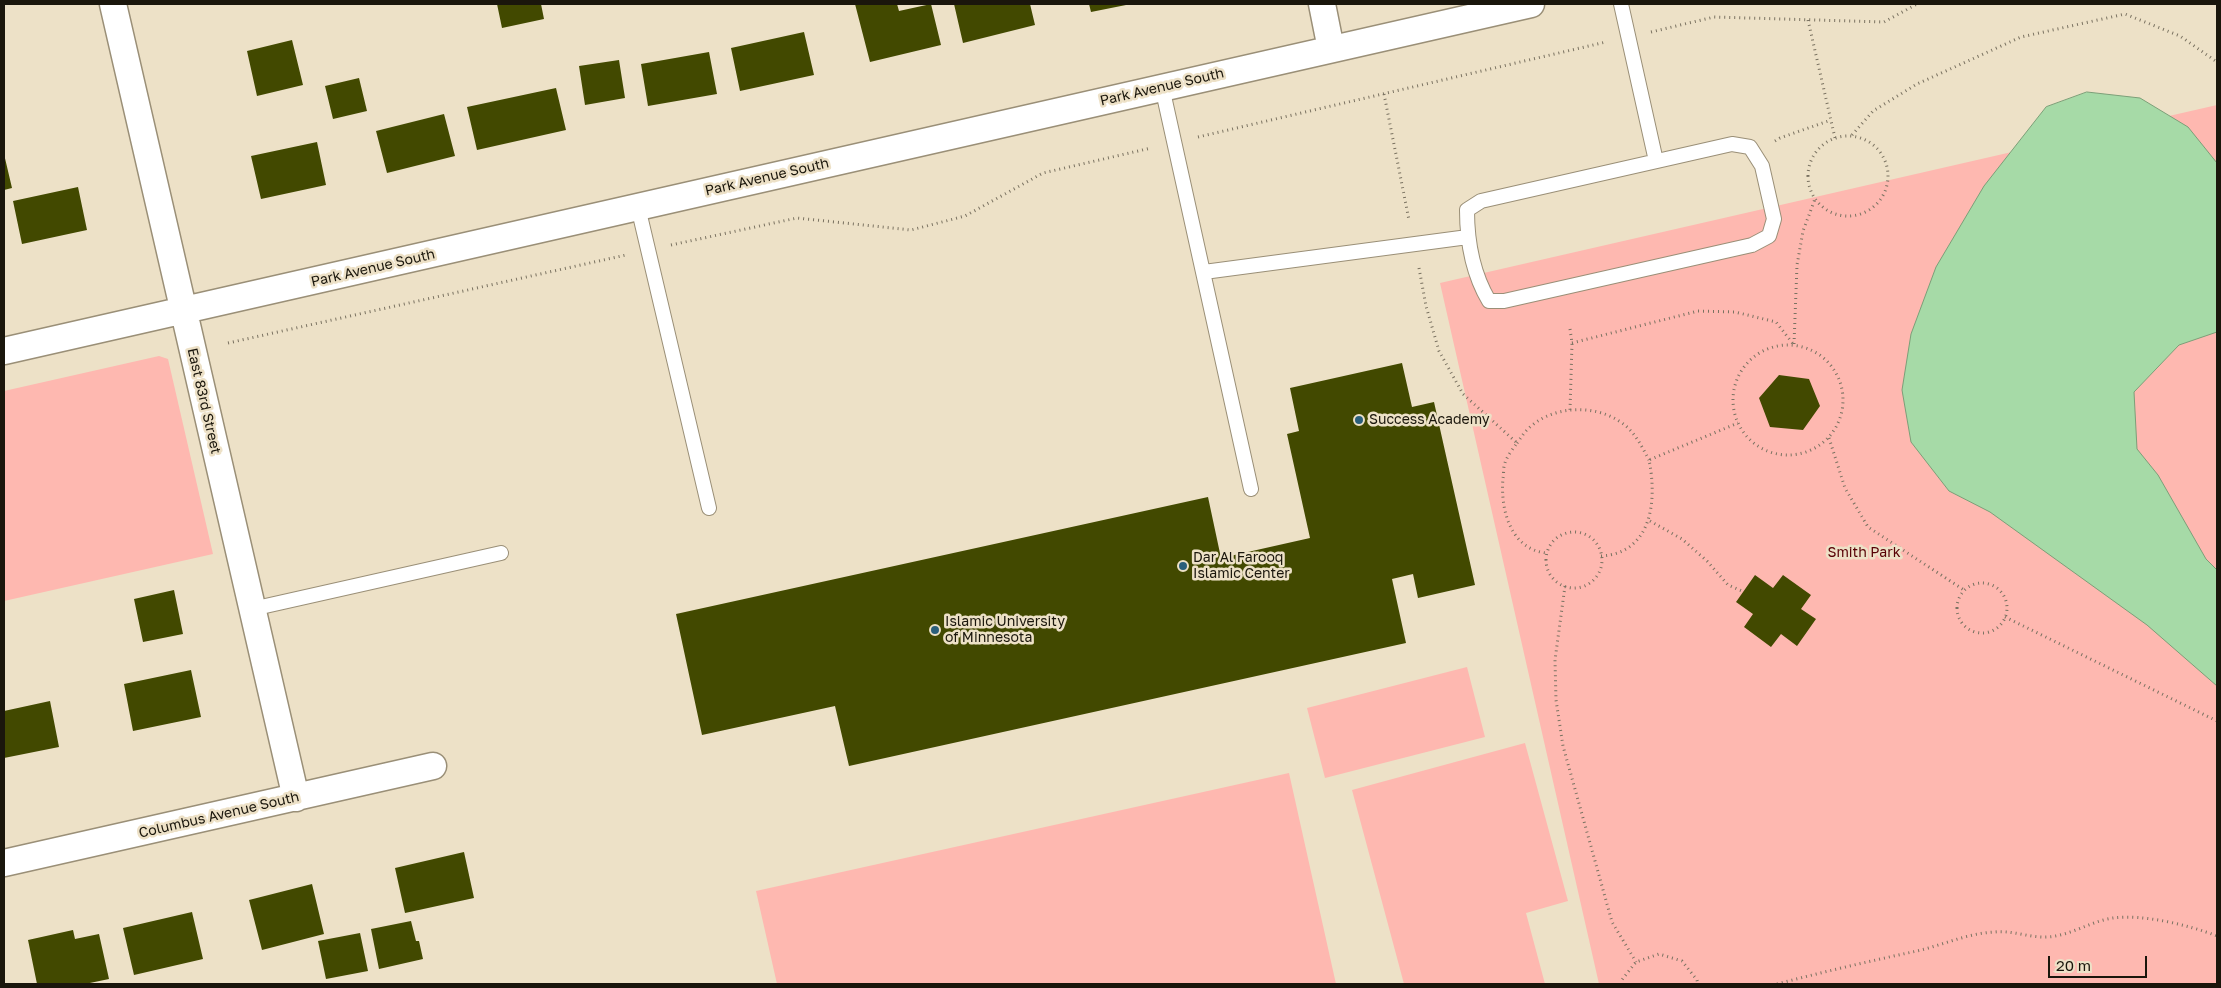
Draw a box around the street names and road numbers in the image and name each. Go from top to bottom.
street label: Park Avenue South [1098,65,1226,109]
street label: Park Avenue South [703,155,831,199]
street label: Park Avenue South [309,246,437,290]
street label: East 83rd Street [184,346,224,456]
street label: Columbus Avenue South [137,788,301,842]

